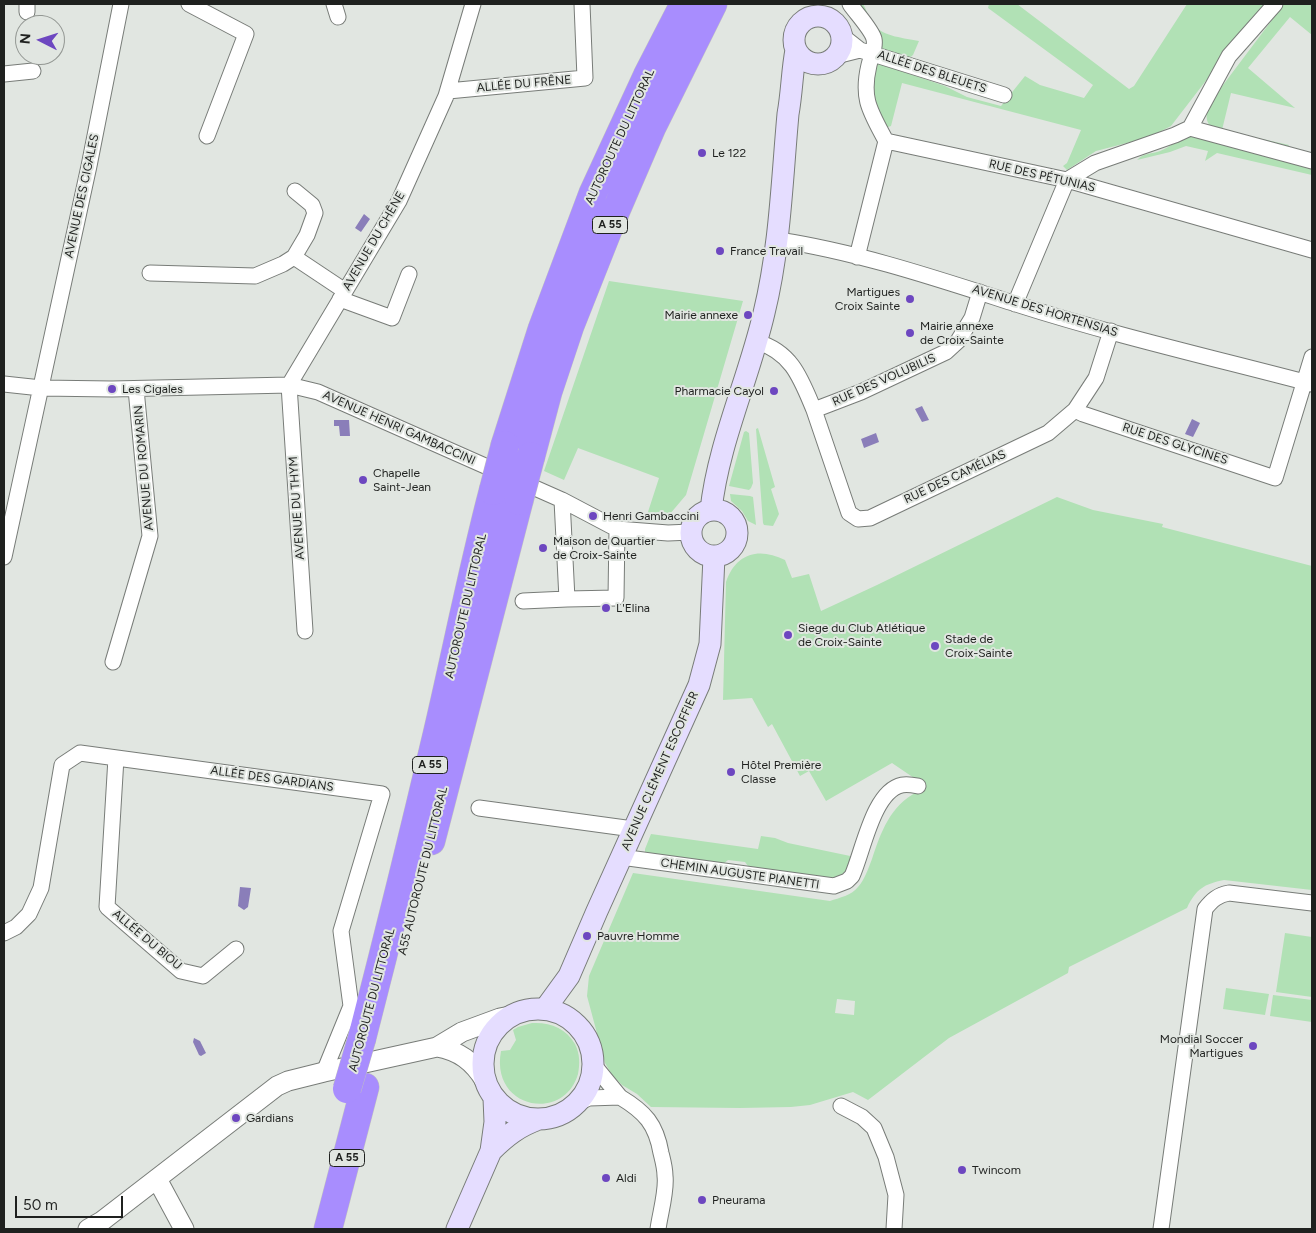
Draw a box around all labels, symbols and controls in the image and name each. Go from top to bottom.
north arrow [15,15,65,65]
text: N [17,33,34,45]
street label: ALLÉE DES BLEUETS [876,48,988,96]
street label: AUTOROUTE DU LITTORAL [582,67,658,207]
street label: ALLÉE DU FRÊNE [476,73,572,95]
street label: AVENUE DES CIGALES [62,133,102,259]
place label: Le 122 [712,146,746,160]
marker: Le 122 [696,147,708,159]
street label: RUE DES PÉTUNIAS [987,157,1097,195]
street label: AVENUE DU CHÊNE [340,189,408,293]
road number: A 55 [592,216,628,234]
place label: France Travail [730,244,803,258]
marker: France Travail [714,245,726,257]
street label: AVENUE DES HORTENSIAS [970,282,1120,340]
place label: Martigues Croix Sainte [835,285,900,313]
marker: Martigues Croix Sainte [904,293,916,305]
place label: Mairie annexe [664,308,738,322]
marker: Mairie annexe [742,309,754,321]
place label: Mairie annexe de Croix-Sainte [920,319,1004,347]
marker: Mairie annexe de Croix-Sainte [904,327,916,339]
street label: RUE DES VOLUBILIS [830,351,938,409]
place label: Les Cigales [122,382,183,396]
marker: Les Cigales [106,383,118,395]
place label: Pharmacie Cayol [675,384,764,398]
marker: Pharmacie Cayol [768,385,780,397]
street label: AVENUE HENRI GAMBACCINI [320,388,478,468]
street label: AVENUE DU ROMARIN [131,405,157,531]
street label: RUE DES GLYCINES [1121,420,1229,468]
street label: RUE DES CAMÉLIAS [902,447,1008,507]
street label: AVENUE DU THYM [286,456,308,560]
place label: Chapelle Saint-Jean [373,466,431,494]
marker: Chapelle Saint-Jean [357,474,369,486]
place label: Henri Gambaccini [603,509,699,523]
marker: Henri Gambaccini [587,510,599,522]
street label: AUTOROUTE DU LITTORAL [442,532,490,680]
place label: Maison de Quartier de Croix-Sainte [553,534,655,562]
marker: Maison de Quartier de Croix-Sainte [537,542,549,554]
place label: L'Elina [616,601,650,615]
marker: L'Elina [600,602,612,614]
place label: Siege du Club Atlétique de Croix-Sainte [798,621,925,649]
marker: Siege du Club Atlétique de Croix-Sainte [782,629,794,641]
place label: Stade de Croix-Sainte [945,632,1012,660]
marker: Stade de Croix-Sainte [929,640,941,652]
street label: AVENUE CLÉMENT ESCOFFIER [618,689,702,853]
road number: A 55 [412,756,448,774]
place label: Hôtel Première Classe [741,758,821,786]
street label: ALLÉE DES GARDIANS [209,763,335,795]
marker: Hôtel Première Classe [725,766,737,778]
street label: A55 AUTOROUTE DU LITTORAL [395,785,451,957]
street label: CHEMIN AUGUSTE PIANETTI [660,856,820,892]
street label: ALLÉE DU BIOU [109,907,185,973]
street label: AUTOROUTE DU LITTORAL [346,927,398,1073]
place label: Pauvre Homme [597,929,679,943]
marker: Pauvre Homme [581,930,593,942]
place label: Mondial Soccer Martigues [1160,1032,1243,1060]
marker: Mondial Soccer Martigues [1247,1040,1259,1052]
place label: Gardians [246,1111,294,1125]
marker: Gardians [230,1112,242,1124]
road number: A 55 [330,1150,364,1166]
place label: Twincom [972,1163,1021,1177]
marker: Twincom [956,1164,968,1176]
place label: Aldi [616,1171,637,1185]
marker: Aldi [600,1172,612,1184]
scale bar [18,1186,125,1218]
place label: Pneurama [712,1193,765,1207]
marker: Pneurama [696,1194,708,1206]
text: 50 m [23,1196,58,1214]

